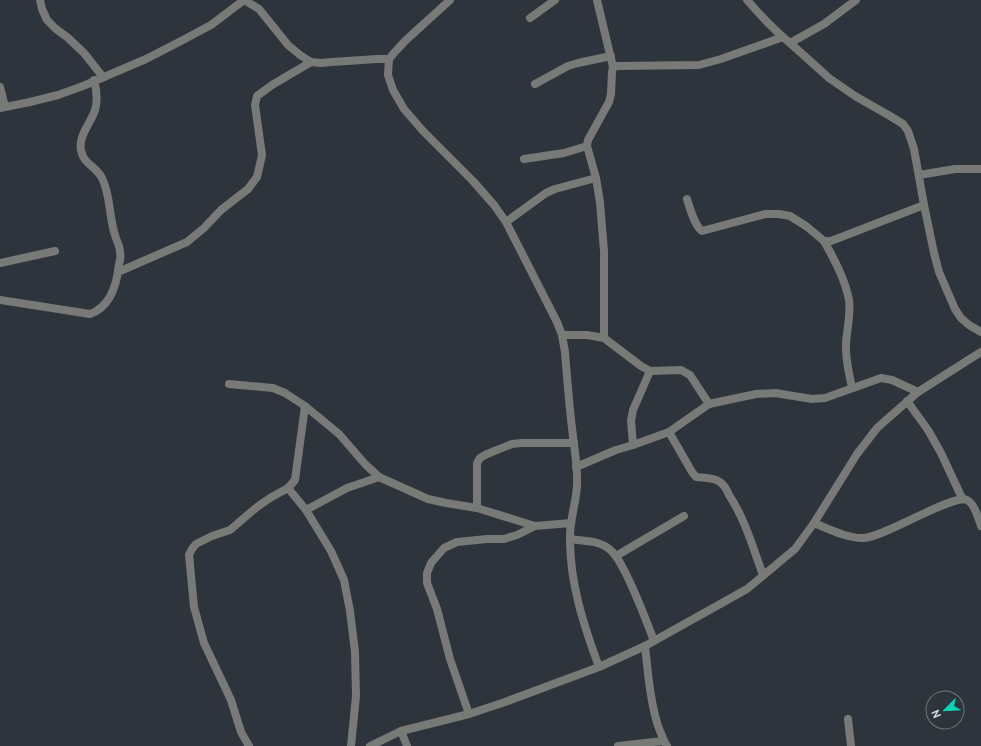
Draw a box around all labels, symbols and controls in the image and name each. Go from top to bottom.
north arrow [925,690,965,730]
text: N [929,707,945,720]

